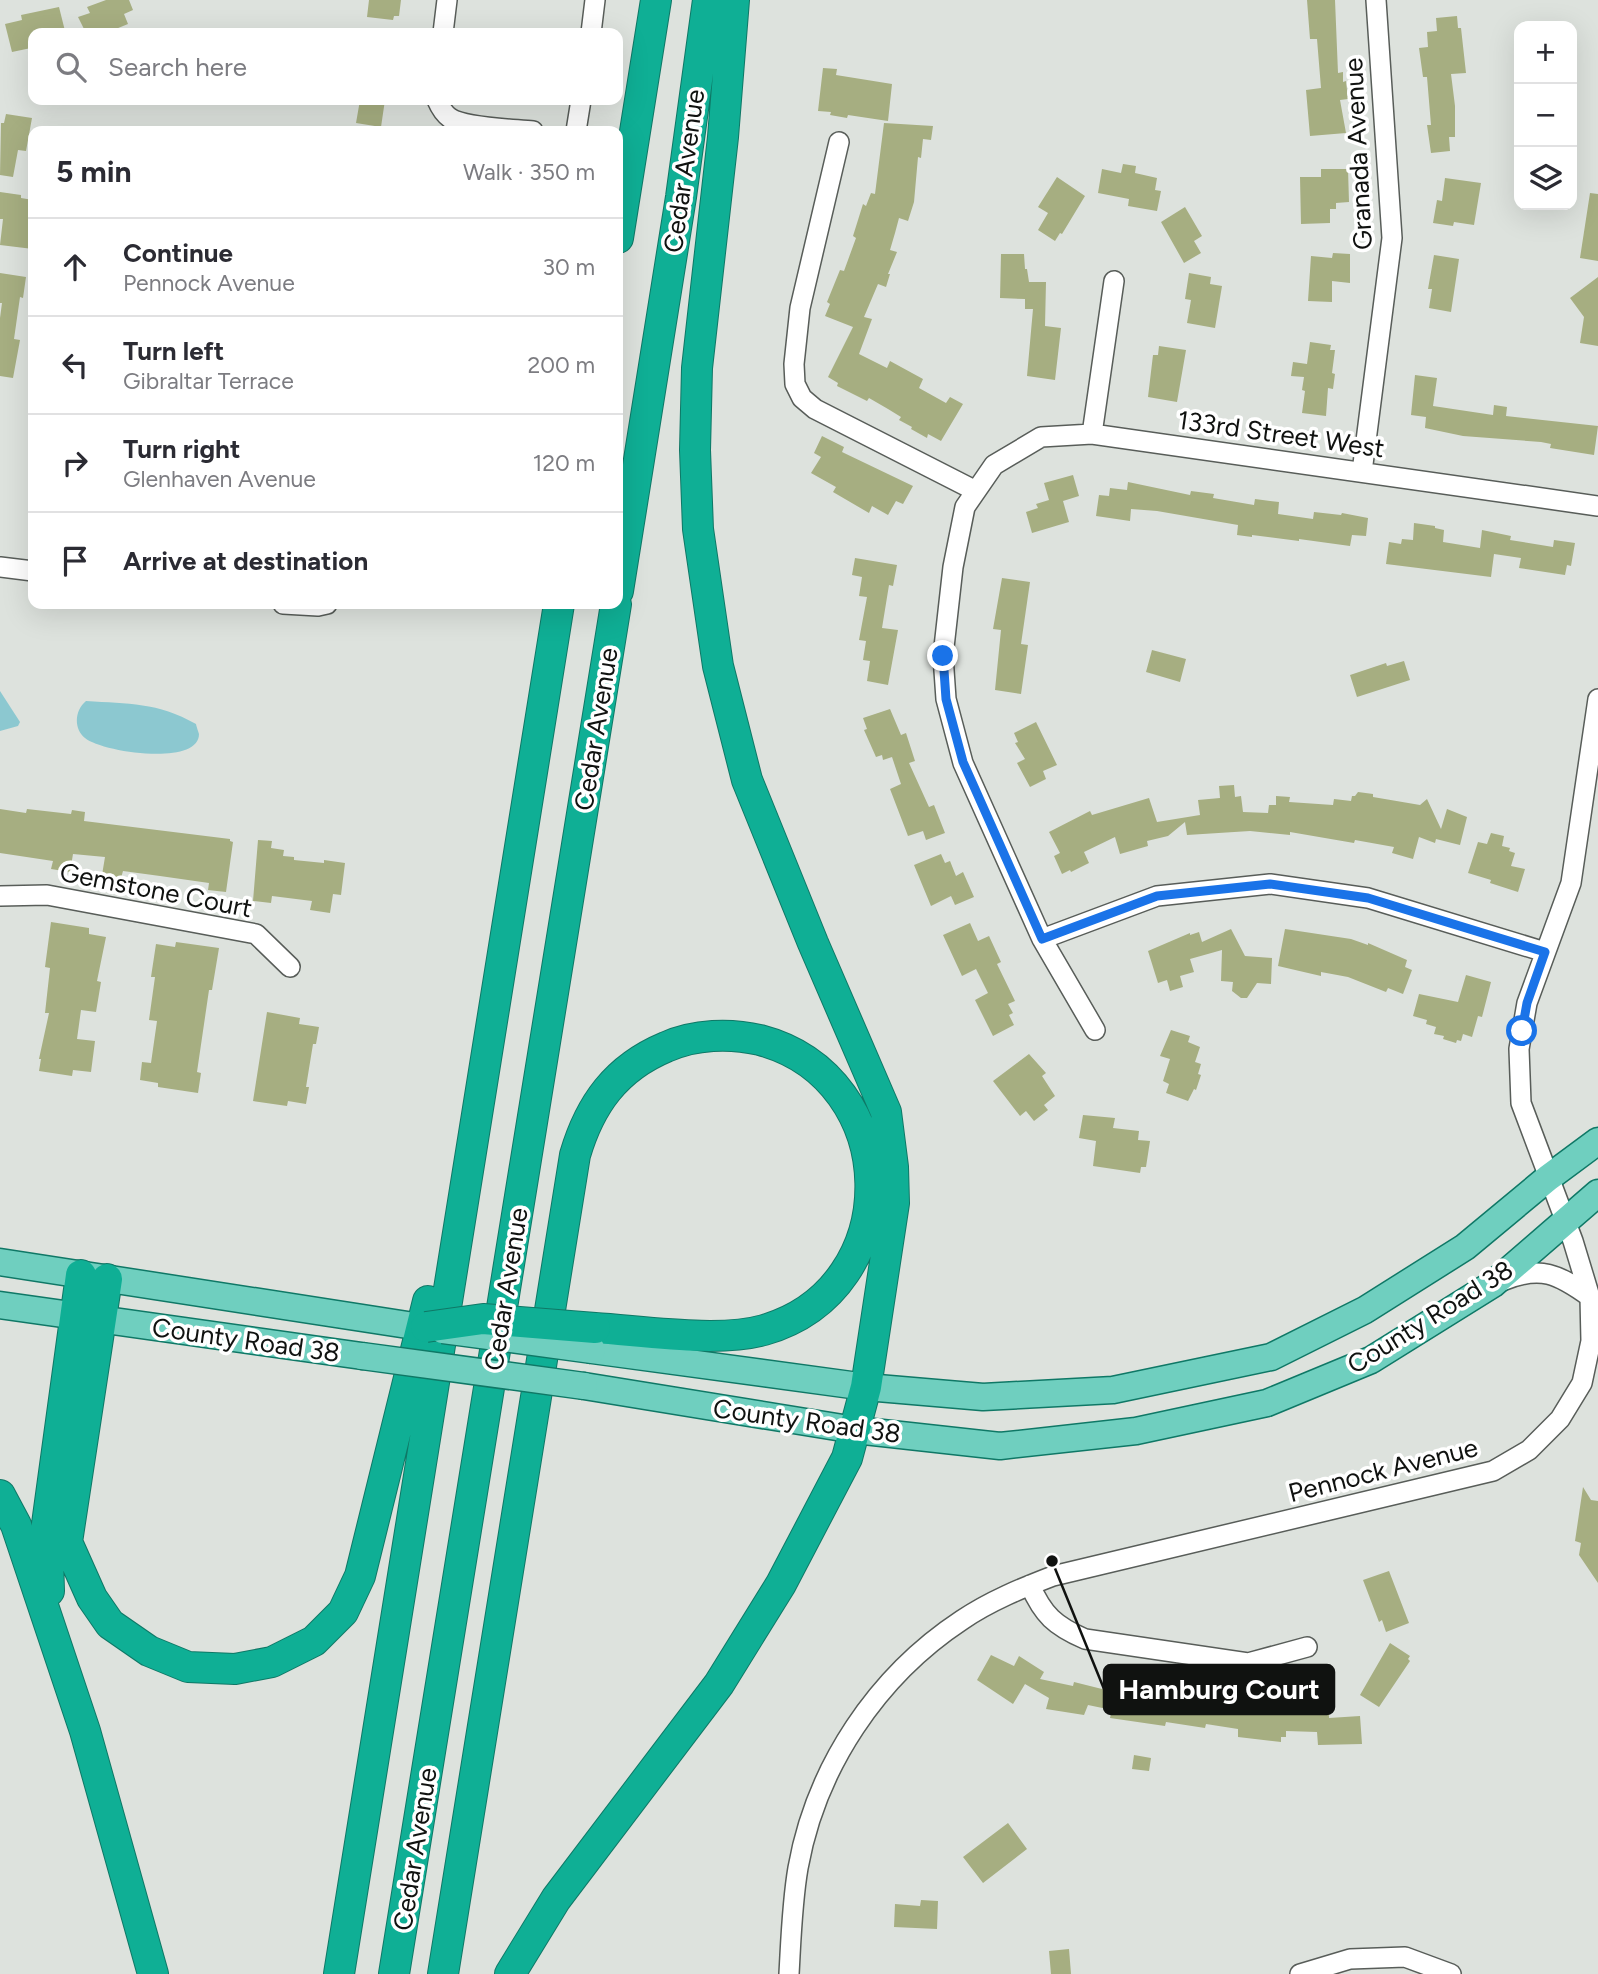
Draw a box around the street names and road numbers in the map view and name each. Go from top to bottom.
street label: Granada Avenue [1337,57,1379,251]
street label: Cedar Avenue [657,87,711,255]
street label: 133rd Street West [1175,404,1387,464]
street label: Cedar Avenue [567,645,625,813]
street label: Gemstone Court [57,856,255,924]
street label: Cedar Avenue [477,1205,535,1373]
street label: County Road 38 [1341,1253,1519,1381]
street label: County Road 38 [150,1311,342,1369]
street label: County Road 38 [711,1392,903,1450]
street label: Pennock Avenue [1285,1431,1481,1509]
street label: Cedar Avenue [386,1765,444,1933]

